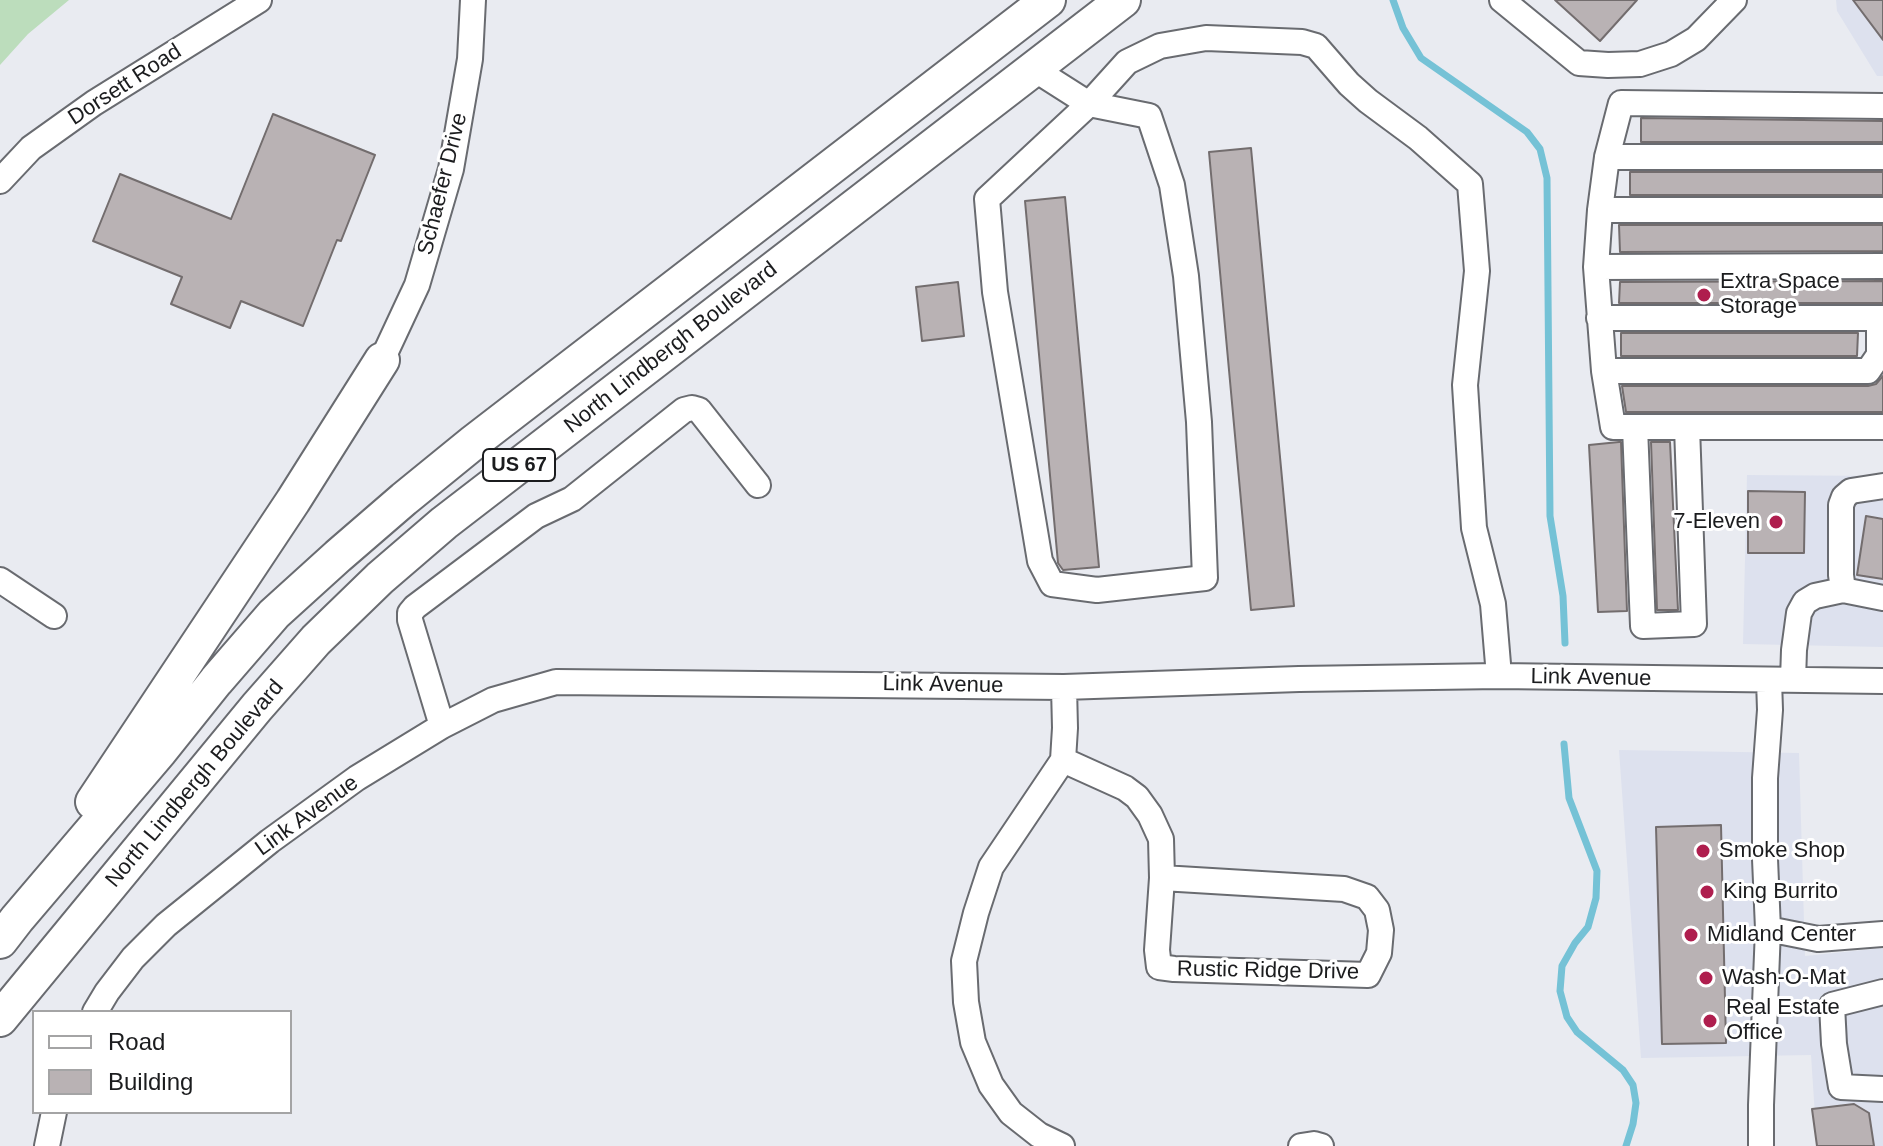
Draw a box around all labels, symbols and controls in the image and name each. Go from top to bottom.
street label: Dorsett Road [63,39,187,131]
street label: Schaefer Drive [413,110,473,258]
street label: North Lindbergh Boulevard [559,257,783,439]
place label: Extra Space Storage [1720,269,1840,320]
marker: Extra Space Storage [1695,286,1713,304]
road number: US 67 [483,449,555,481]
place label: 7-Eleven [1673,509,1760,535]
marker: 7-Eleven [1767,513,1785,531]
street label: Link Avenue [1530,664,1652,692]
street label: Link Avenue [882,671,1004,699]
street label: North Lindbergh Boulevard [100,675,290,893]
street label: Link Avenue [250,770,364,862]
place label: Smoke Shop [1719,838,1845,864]
marker: Smoke Shop [1694,842,1712,860]
place label: King Burrito [1723,879,1838,905]
marker: King Burrito [1698,883,1716,901]
place label: Midland Center [1707,922,1856,948]
marker: Midland Center [1682,926,1700,944]
street label: Rustic Ridge Drive [1177,956,1359,986]
place label: Wash-O-Mat [1722,965,1846,991]
marker: Wash-O-Mat [1697,969,1715,987]
place label: Real Estate Office [1726,995,1840,1046]
legend [32,1010,292,1114]
marker: Real Estate Office [1701,1012,1719,1030]
text: Road [108,1028,165,1055]
text: Building [108,1068,193,1095]

